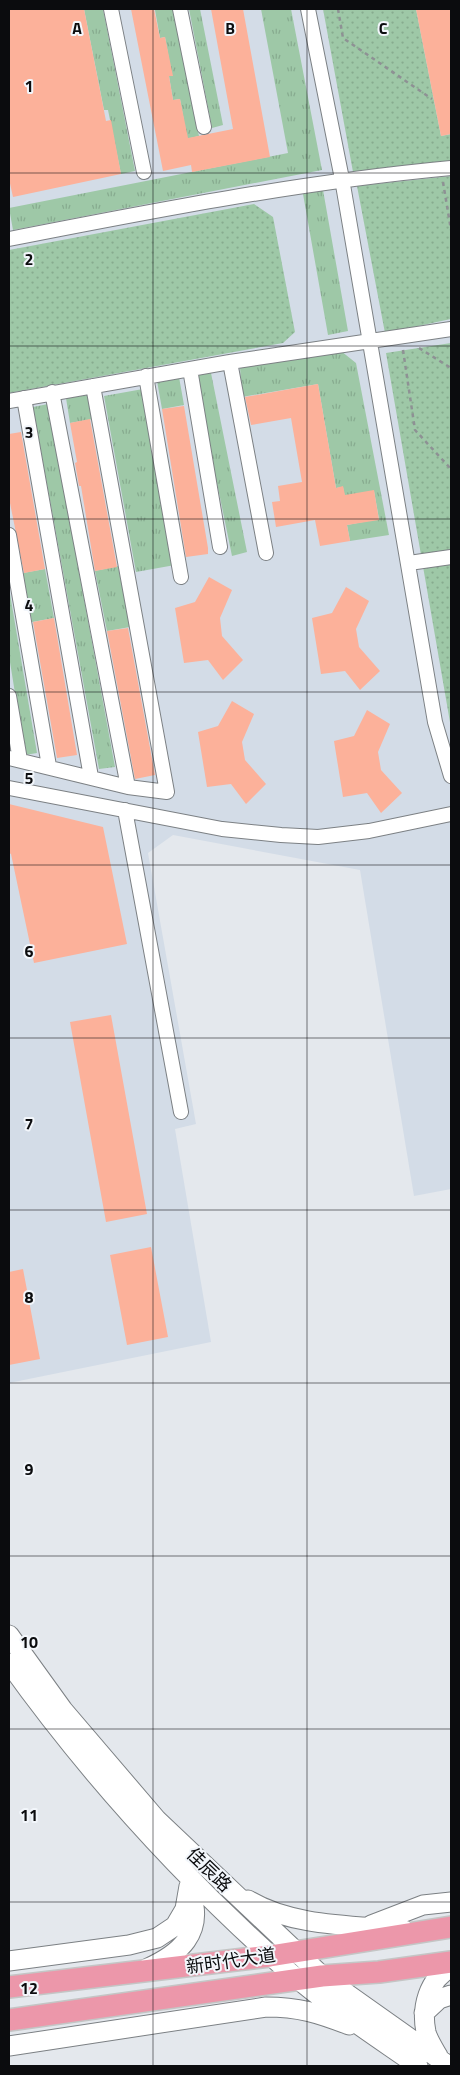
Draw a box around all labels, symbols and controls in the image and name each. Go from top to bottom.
text: A [72,16,82,40]
text: B [225,16,235,40]
text: C [379,16,388,40]
text: 1 [25,74,33,98]
text: 2 [25,247,33,271]
text: 3 [25,420,33,444]
text: 4 [25,593,34,617]
text: 5 [25,766,34,790]
text: 6 [25,939,34,963]
text: 7 [25,1112,33,1136]
text: 8 [25,1285,34,1309]
text: 9 [25,1457,34,1481]
text: 10 [20,1630,38,1654]
text: 11 [20,1803,38,1827]
street label: 佳辰路 [181,1841,238,1898]
street label: 新时代大道 [184,1941,277,1980]
text: 12 [20,1976,38,2000]

